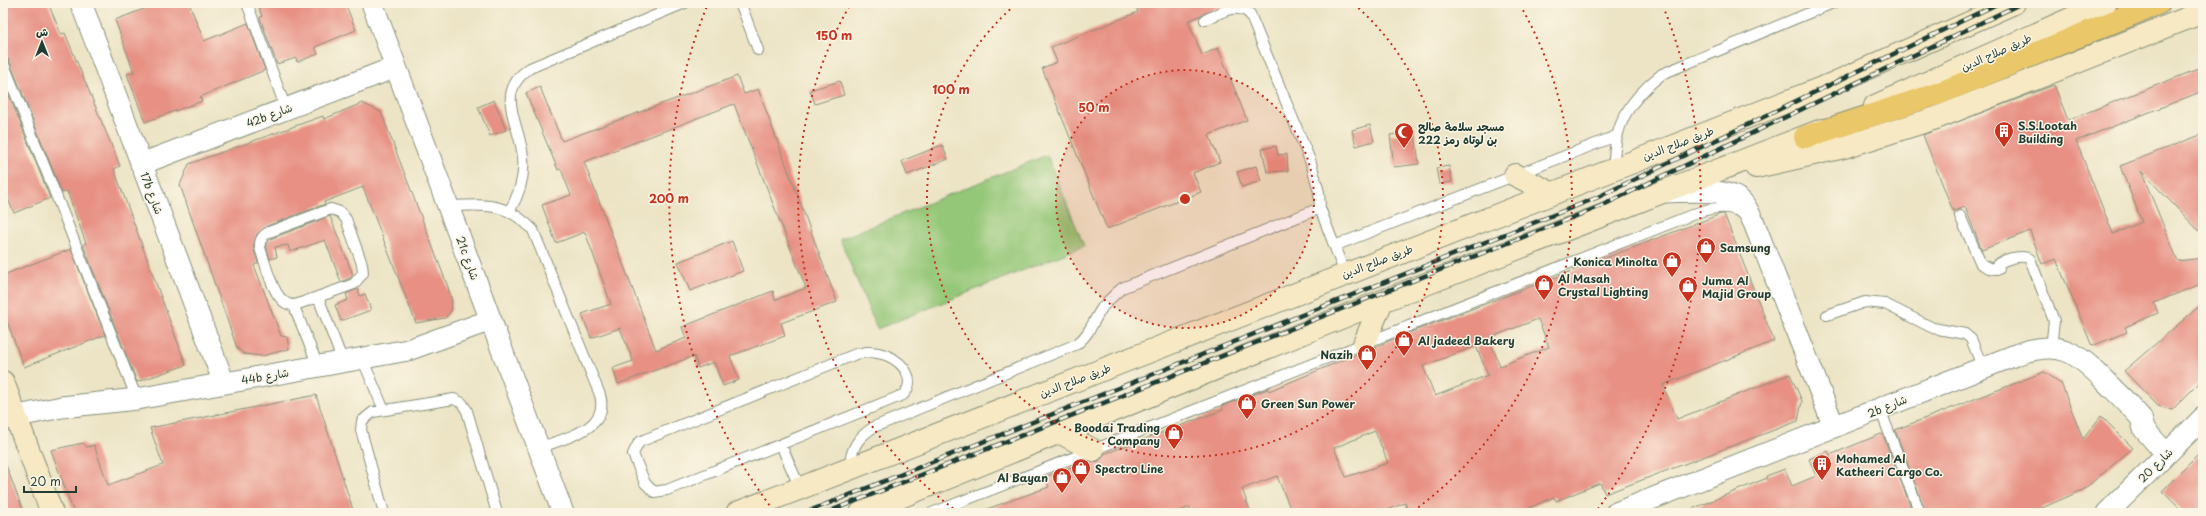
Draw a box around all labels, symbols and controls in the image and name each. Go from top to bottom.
north arrow [22,22,62,62]
text: ش [36,23,48,40]
text: 150 m [816,26,852,44]
street label: طريق صلاح الدين [1958,29,2034,75]
text: 100 m [932,80,970,98]
street label: 42b شارع [243,98,295,132]
text: 50 m [1078,98,1110,116]
place label: S.S.Lootah Building [2018,117,2077,147]
place label: مسجد سلامة صالح بن لوتاه رمز 222 [1418,118,1504,148]
building icon: S.S.Lootah Building [1993,120,2015,148]
mosque icon: مسجد سلامة صالح بن لوتاه رمز 222 [1393,121,1415,149]
street label: طريق صلاح الدين [1640,122,1716,164]
street label: 17b شارع [135,169,168,217]
text: 200 m [649,189,689,207]
centre of rings [1178,192,1192,206]
street label: 21c شارع [451,234,484,283]
shop icon: Samsung [1695,236,1717,264]
place label: Samsung [1720,239,1771,256]
street label: طريق صلاح الدين [1339,240,1415,282]
shop icon: Konica Minolta [1661,250,1683,278]
place label: Konica Minolta [1573,253,1659,270]
place label: Al Masah Crystal Lighting [1557,270,1648,300]
place label: Juma Al Majid Group [1702,272,1771,302]
shop icon: Al Masah Crystal Lighting [1533,273,1555,301]
shop icon: Juma Al Majid Group [1677,275,1699,303]
shop icon: Al jadeed Bakery [1393,329,1415,357]
place label: Al jadeed Bakery [1417,332,1515,349]
shop icon: Nazih [1356,343,1378,371]
place label: Nazih [1320,346,1353,363]
street label: طريق صلاح الدين [1037,359,1113,401]
street label: 44b شارع [240,363,290,390]
street label: 2b شارع [1865,390,1910,423]
shop icon: Green Sun Power [1236,392,1258,420]
place label: Green Sun Power [1261,395,1356,412]
place label: Boodai Trading Company [1074,419,1160,449]
shop icon: Boodai Trading Company [1163,422,1185,450]
street label: شارع 20 [2134,444,2177,487]
place label: Mohamed Al Katheeri Cargo Co. [1836,450,1942,480]
building icon: Mohamed Al Katheeri Cargo Co. [1811,453,1833,481]
shop icon: Spectro Line [1070,457,1092,485]
place label: Spectro Line [1095,460,1164,477]
shop icon: Al Bayan [1051,466,1073,494]
scale bar [24,468,76,494]
place label: Al Bayan [996,469,1048,486]
text: 20 m [30,472,61,490]

